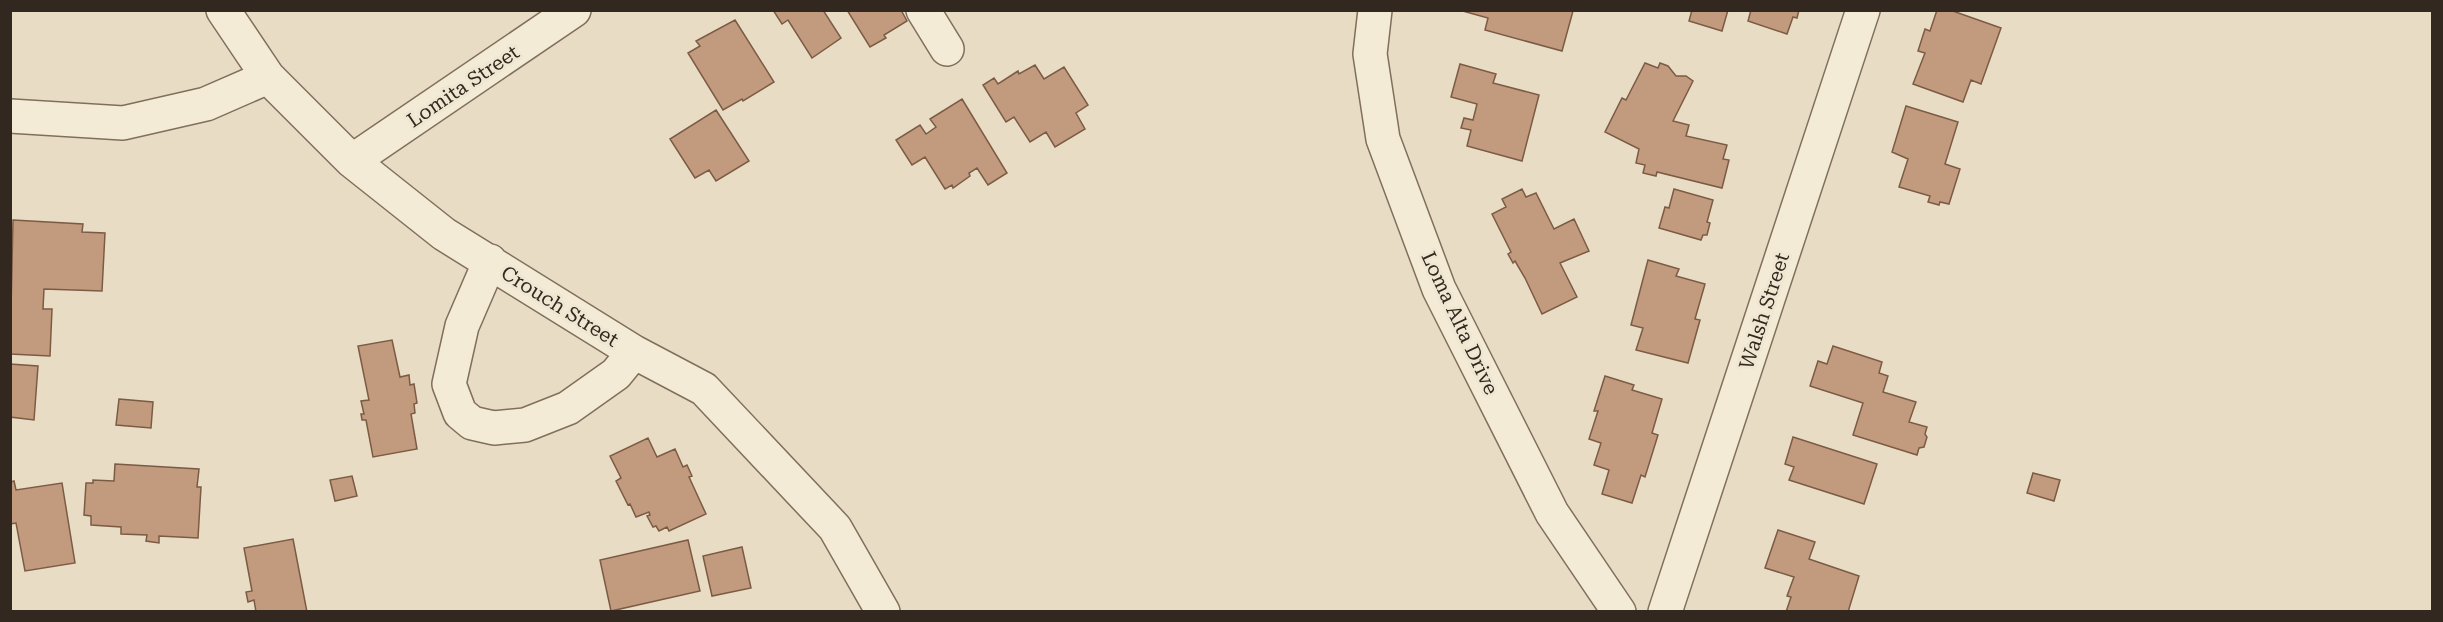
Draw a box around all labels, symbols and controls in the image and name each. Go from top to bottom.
street label: Lomita Street [402,39,524,132]
street label: Loma Alta Drive [1416,248,1504,398]
street label: Walsh Street [1734,249,1794,372]
street label: Crouch Street [497,260,624,352]

